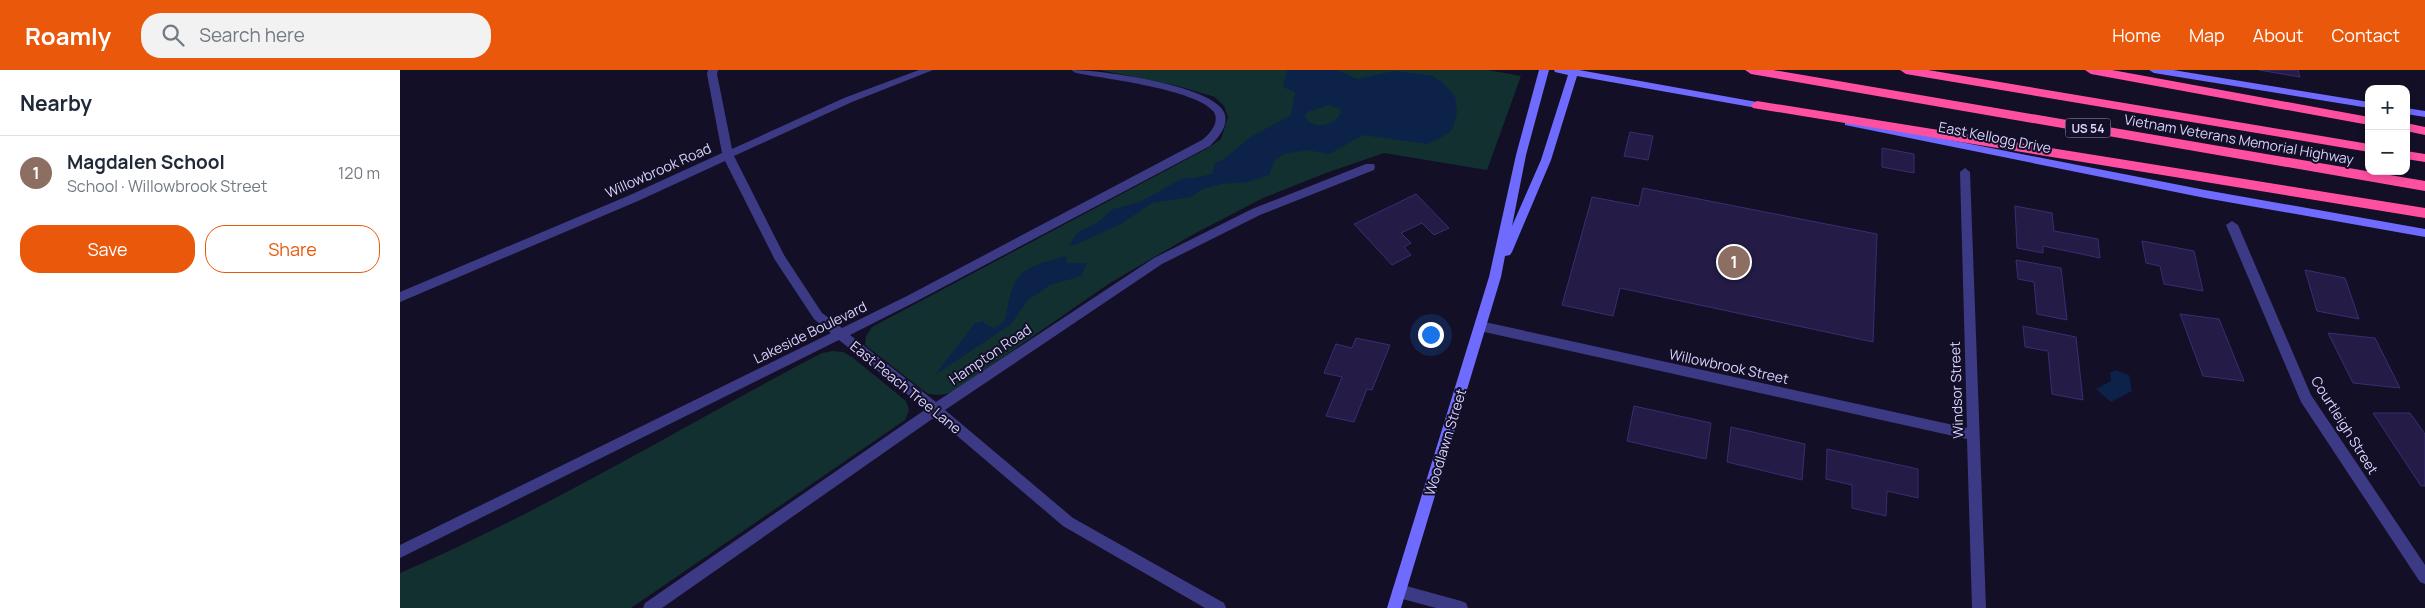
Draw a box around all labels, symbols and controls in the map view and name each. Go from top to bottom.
search box [141,13,491,58]
text: Roamly [25,19,111,52]
icon: search [159,21,187,49]
text: Search here [199,22,305,48]
text: Home [2112,23,2161,47]
text: Map [2189,23,2225,47]
text: About [2253,23,2303,47]
text: Contact [2331,23,2400,47]
map controls [2365,85,2410,175]
button: + [2365,85,2410,130]
text: Nearby [20,89,92,117]
street label: Vietnam Veterans Memorial Highway [2123,109,2356,169]
street label: East Kellogg Drive [1937,117,2053,157]
road number: US 54 [2066,118,2110,138]
button: − [2365,130,2410,175]
street label: Willowbrook Road [602,138,714,202]
text: Magdalen School [67,149,225,175]
text: 1 [32,162,40,184]
text: 120 m [338,162,380,184]
text: School · Willowbrook Street [67,175,267,197]
button: Save [20,225,195,273]
button: Share [205,225,380,273]
pin: 1 [1718,243,1750,281]
street label: Lakeside Boulevard [750,296,870,368]
street label: Hampton Road [945,319,1035,389]
your location [1418,322,1444,348]
street label: East Peach Tree Lane [847,336,965,438]
street label: Windsor Street [1945,341,1967,439]
street label: Willowbrook Street [1667,344,1791,388]
street label: Courtleigh Street [2307,372,2383,478]
street label: Woodlawn Street [1420,386,1470,498]

